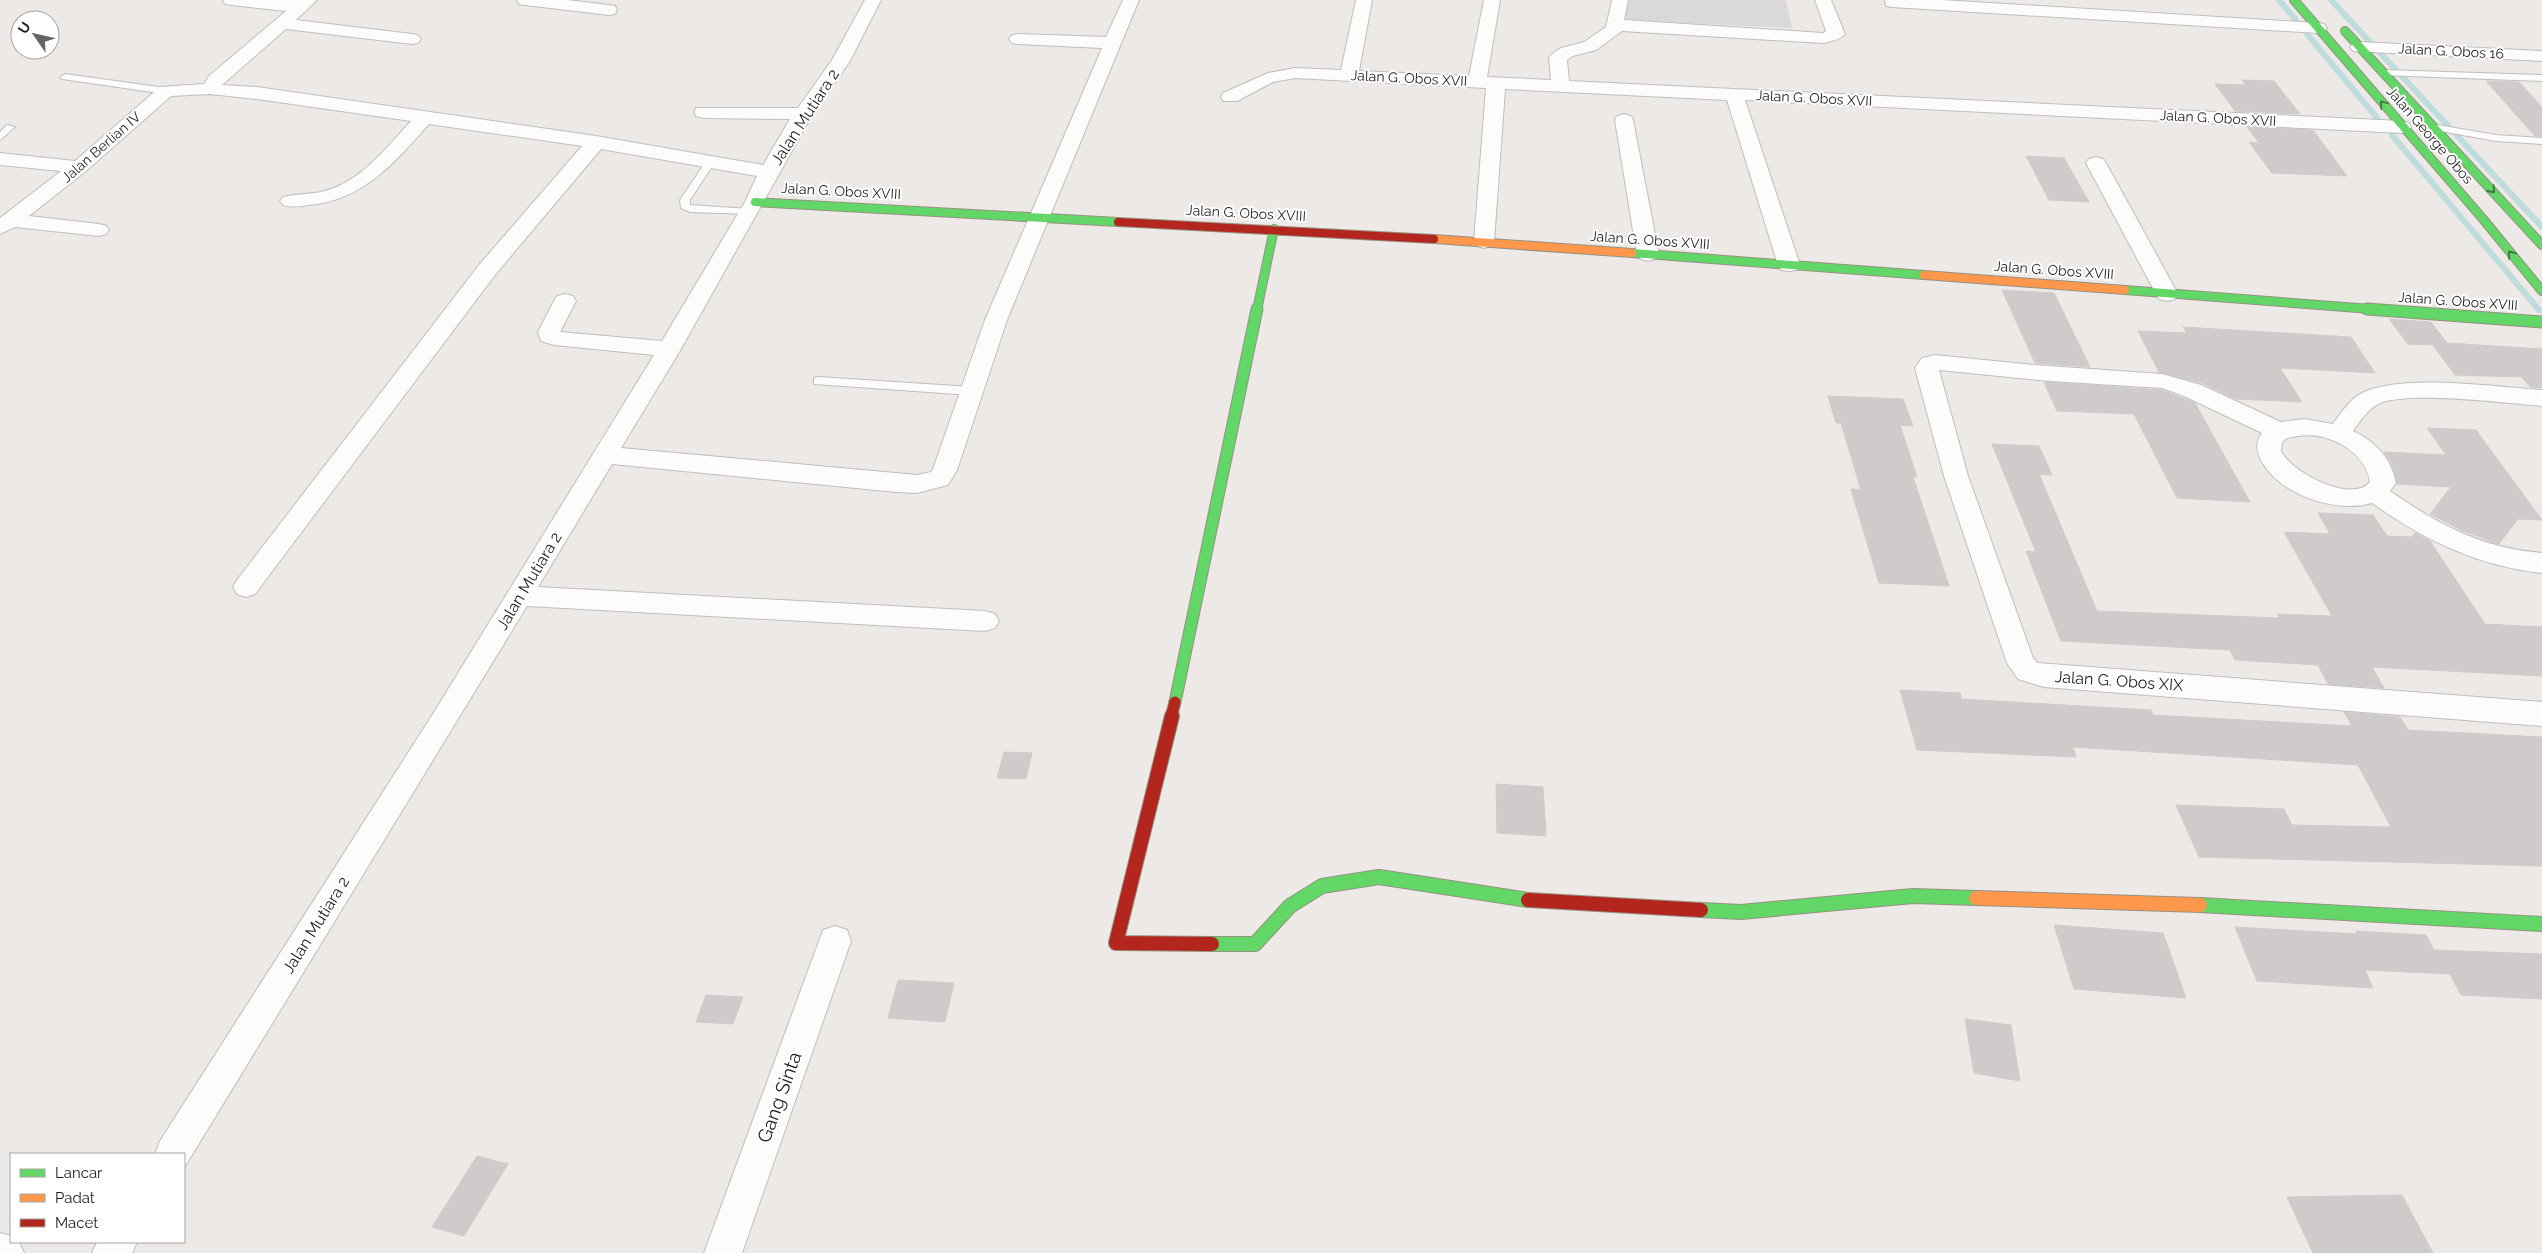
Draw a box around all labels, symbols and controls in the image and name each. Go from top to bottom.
north arrow [10,10,60,60]
text: U [15,19,34,37]
street label: Jalan G. Obos 16 [2398,40,2504,62]
street label: Jalan Mutiara 2 [767,65,843,169]
street label: Jalan G. Obos XVII [1350,67,1468,89]
street label: Jalan George Obos [2383,83,2477,187]
street label: Jalan G. Obos XVII [1755,87,1873,109]
one-way arrow [2380,101,2388,110]
street label: Jalan G. Obos XVII [2159,107,2277,129]
street label: Jalan Berlian IV [58,108,144,186]
street label: Jalan G. Obos XVIII [781,180,901,202]
one-way arrow [2486,185,2495,194]
street label: Jalan G. Obos XVIII [1186,202,1306,224]
street label: Jalan G. Obos XVIII [1590,228,1710,252]
one-way arrow [2508,250,2517,259]
street label: Jalan G. Obos XVIII [1994,258,2114,282]
street label: Jalan G. Obos XVIII [2398,289,2518,313]
street label: Jalan Mutiara 2 [492,529,566,633]
street label: Jalan G. Obos XIX [2054,667,2185,695]
street label: Jalan Mutiara 2 [279,873,353,977]
street label: Gang Sinta [752,1049,806,1145]
legend [10,1153,185,1243]
text: Lancar [55,1164,103,1182]
text: Padat [55,1189,95,1207]
text: Macet [55,1214,98,1232]

